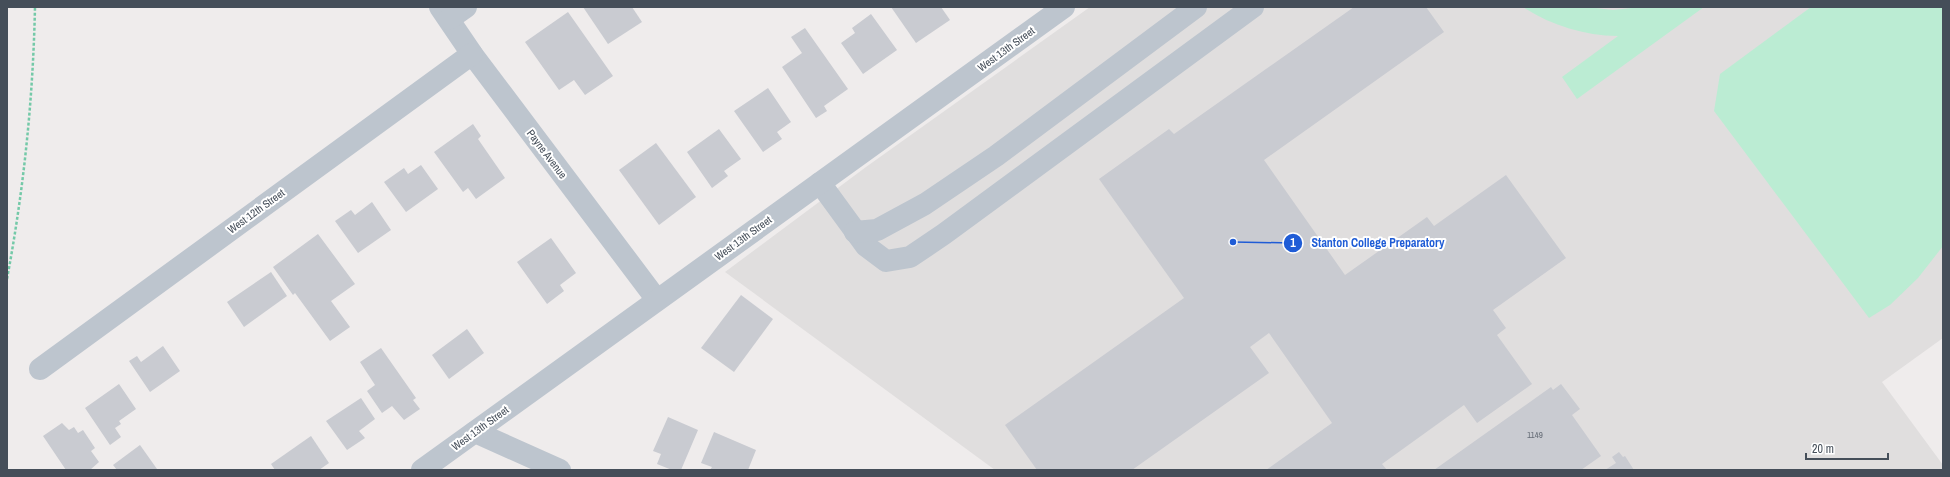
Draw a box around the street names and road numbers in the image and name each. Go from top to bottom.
street label: West 13th Street [975,23,1038,74]
street label: Payne Avenue [524,127,570,181]
street label: West 12th Street [225,185,288,236]
street label: West 13th Street [712,212,775,263]
street label: West 13th Street [449,402,512,453]

